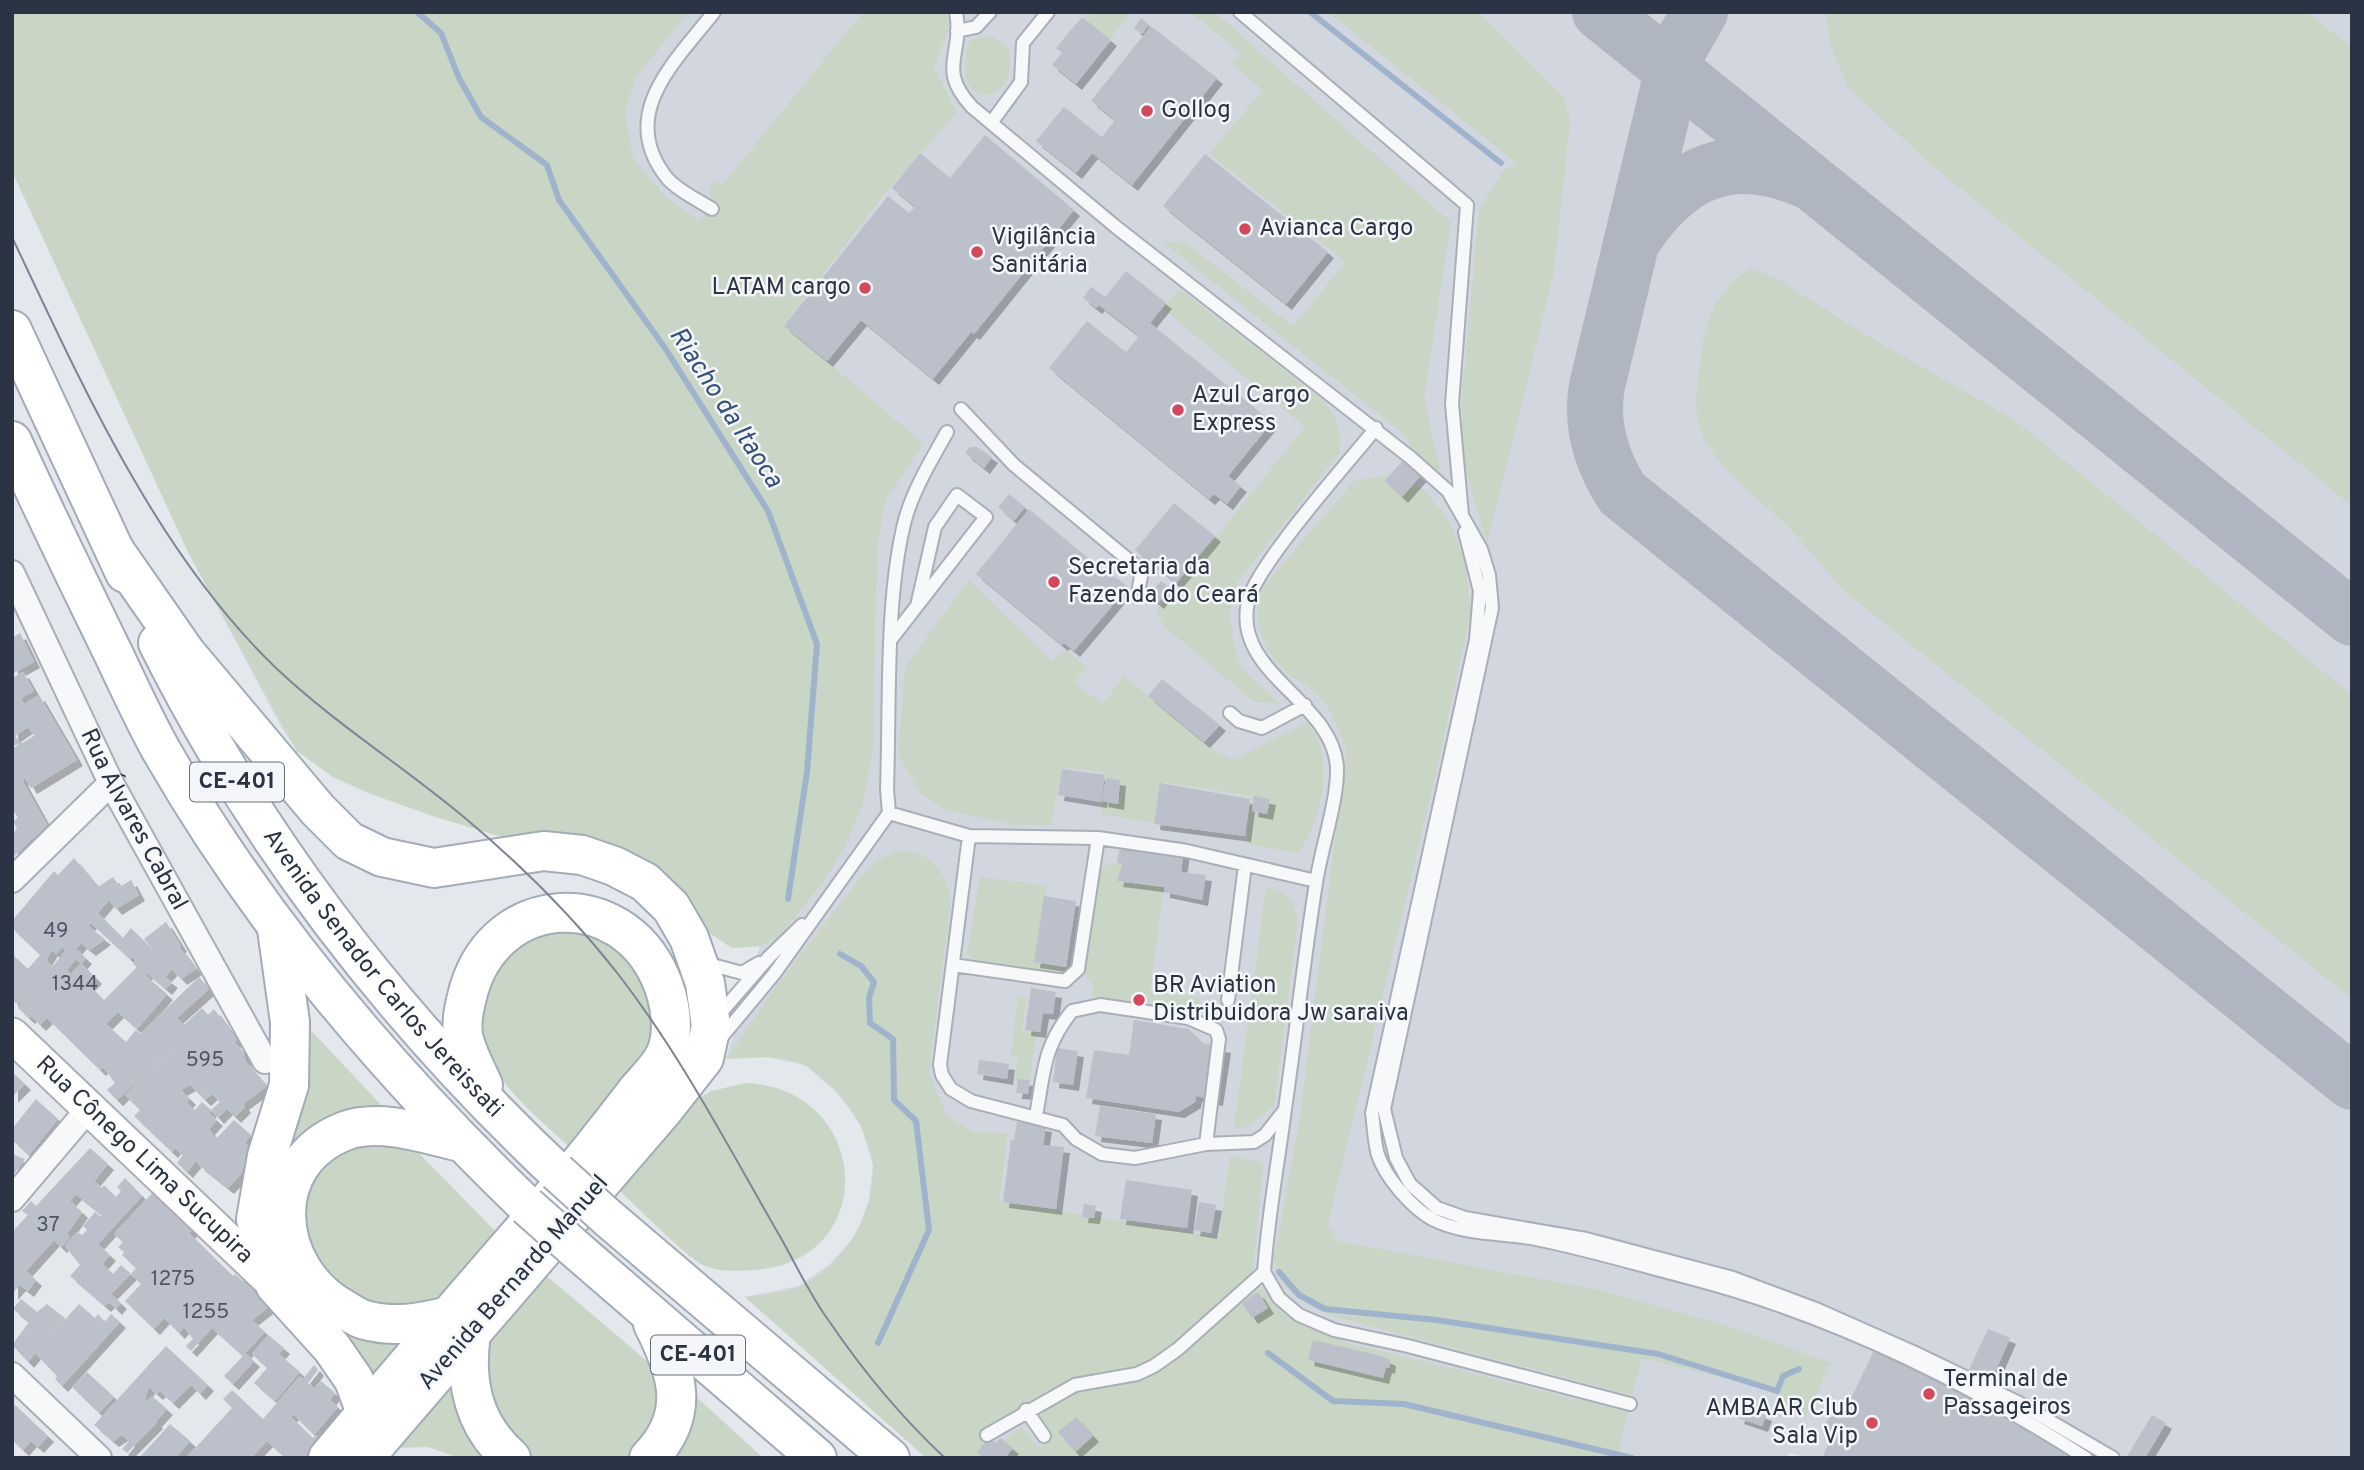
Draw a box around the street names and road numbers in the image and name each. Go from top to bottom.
street label: Rua Álvares Cabral [73,724,194,916]
road number: CE-401 [190,762,284,802]
street label: Avenida Senador Carlos Jereissati [255,824,509,1125]
street label: Rua Cônego Lima Sucupira [29,1050,259,1271]
street label: Avenida Bernardo Manuel [412,1169,616,1397]
road number: CE-401 [651,1336,745,1374]

